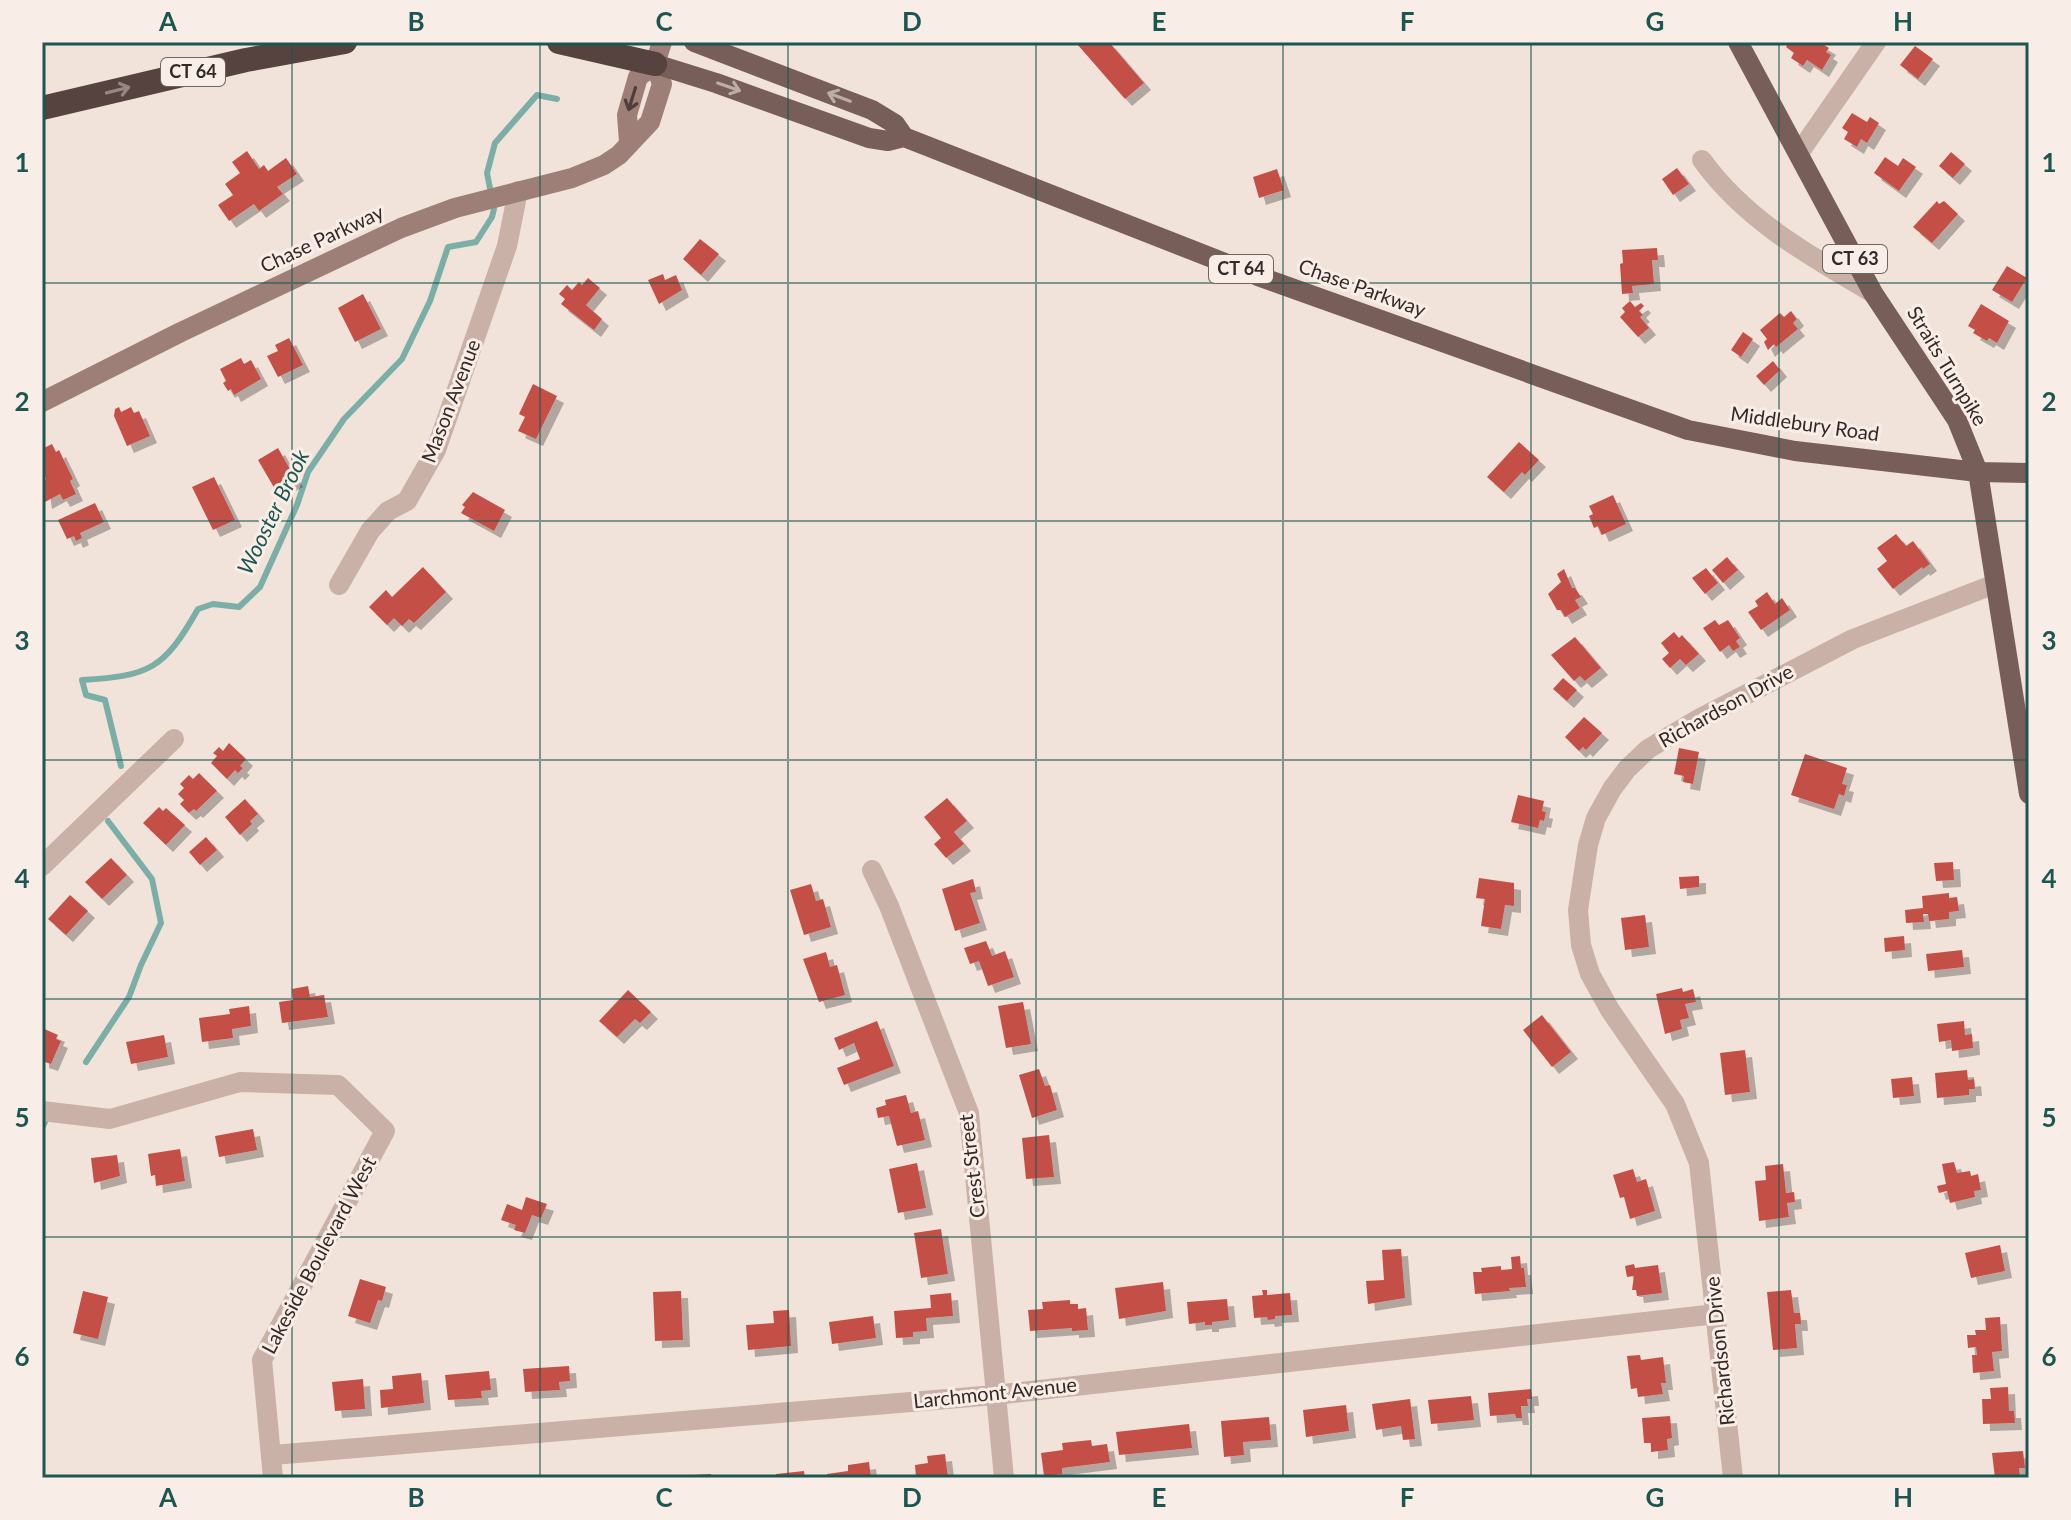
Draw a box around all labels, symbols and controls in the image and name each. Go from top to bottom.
text: A [158,5,178,37]
text: B [407,5,425,37]
text: C [655,5,673,37]
text: D [902,5,922,37]
text: E [1152,5,1166,37]
text: F [1400,5,1414,37]
text: G [1646,5,1664,37]
text: H [1893,5,1913,37]
road number: CT 64 [161,58,225,86]
one-way arrow [104,81,130,96]
one-way arrow [716,81,741,96]
one-way arrow [623,86,638,111]
one-way arrow [827,89,852,103]
text: 1 [14,146,30,178]
text: 1 [2041,146,2057,178]
street label: Chase Parkway [256,199,388,277]
road number: CT 63 [1823,245,1887,273]
street label: Chase Parkway [1296,253,1430,321]
road number: CT 64 [1209,255,1273,283]
street label: Straits Turnpike [1903,301,1993,430]
street label: Mason Avenue [416,336,485,466]
text: 2 [14,385,30,417]
text: 2 [2041,385,2057,417]
street label: Middlebury Road [1729,401,1881,445]
water label: Wooster Brook [231,445,315,578]
text: 3 [14,624,30,656]
text: 3 [2041,624,2057,656]
street label: Richardson Drive [1654,658,1797,752]
text: 4 [14,862,30,894]
text: 4 [2041,862,2057,894]
text: 5 [14,1101,30,1133]
text: 5 [2041,1101,2057,1133]
street label: Crest Street [953,1113,989,1219]
street label: Lakeside Boulevard West [256,1152,380,1357]
street label: Richardson Drive [1699,1275,1739,1427]
text: 6 [14,1340,30,1372]
text: 6 [2041,1340,2057,1372]
street label: Larchmont Avenue [912,1371,1078,1413]
text: A [158,1481,178,1513]
text: B [407,1481,425,1513]
text: C [655,1481,673,1513]
text: D [902,1481,922,1513]
text: E [1152,1481,1166,1513]
text: F [1400,1481,1414,1513]
text: G [1646,1481,1664,1513]
text: H [1893,1481,1913,1513]

